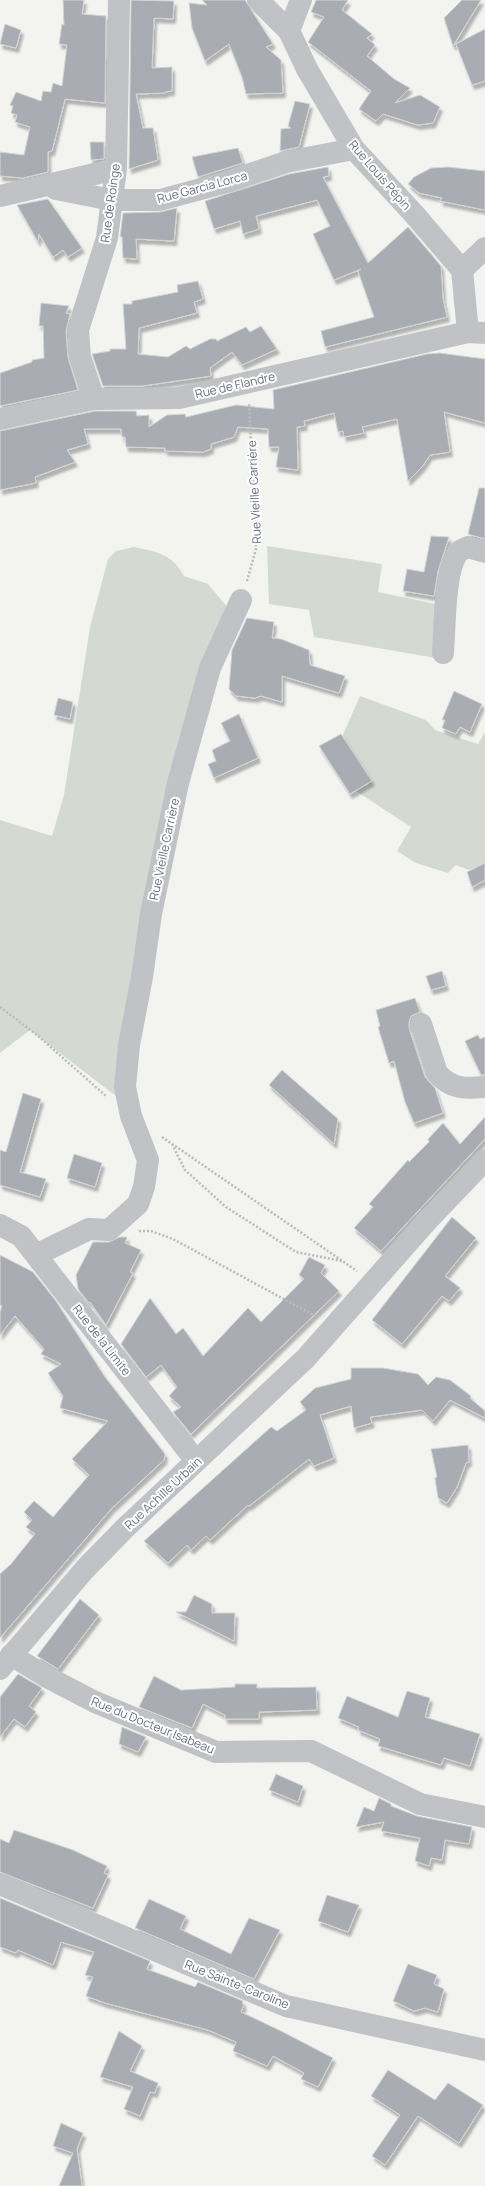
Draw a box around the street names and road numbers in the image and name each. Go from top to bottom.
street label: Rue Louis Pépin [345,137,415,213]
street label: Rue de Roinge [96,163,124,243]
street label: Rue Garcia Lorca [155,167,249,207]
street label: Rue de Flandre [193,368,277,402]
street label: Rue Vieille Carrière [243,440,265,544]
street label: Rue Vieille Carrière [145,797,183,901]
street label: Rue de la Limite [69,1301,135,1379]
street label: Rue Achille Urbain [121,1453,205,1533]
street label: Rue du Docteur Isabeau [89,1692,217,1758]
street label: Rue Sainte-Caroline [182,1955,292,2013]

